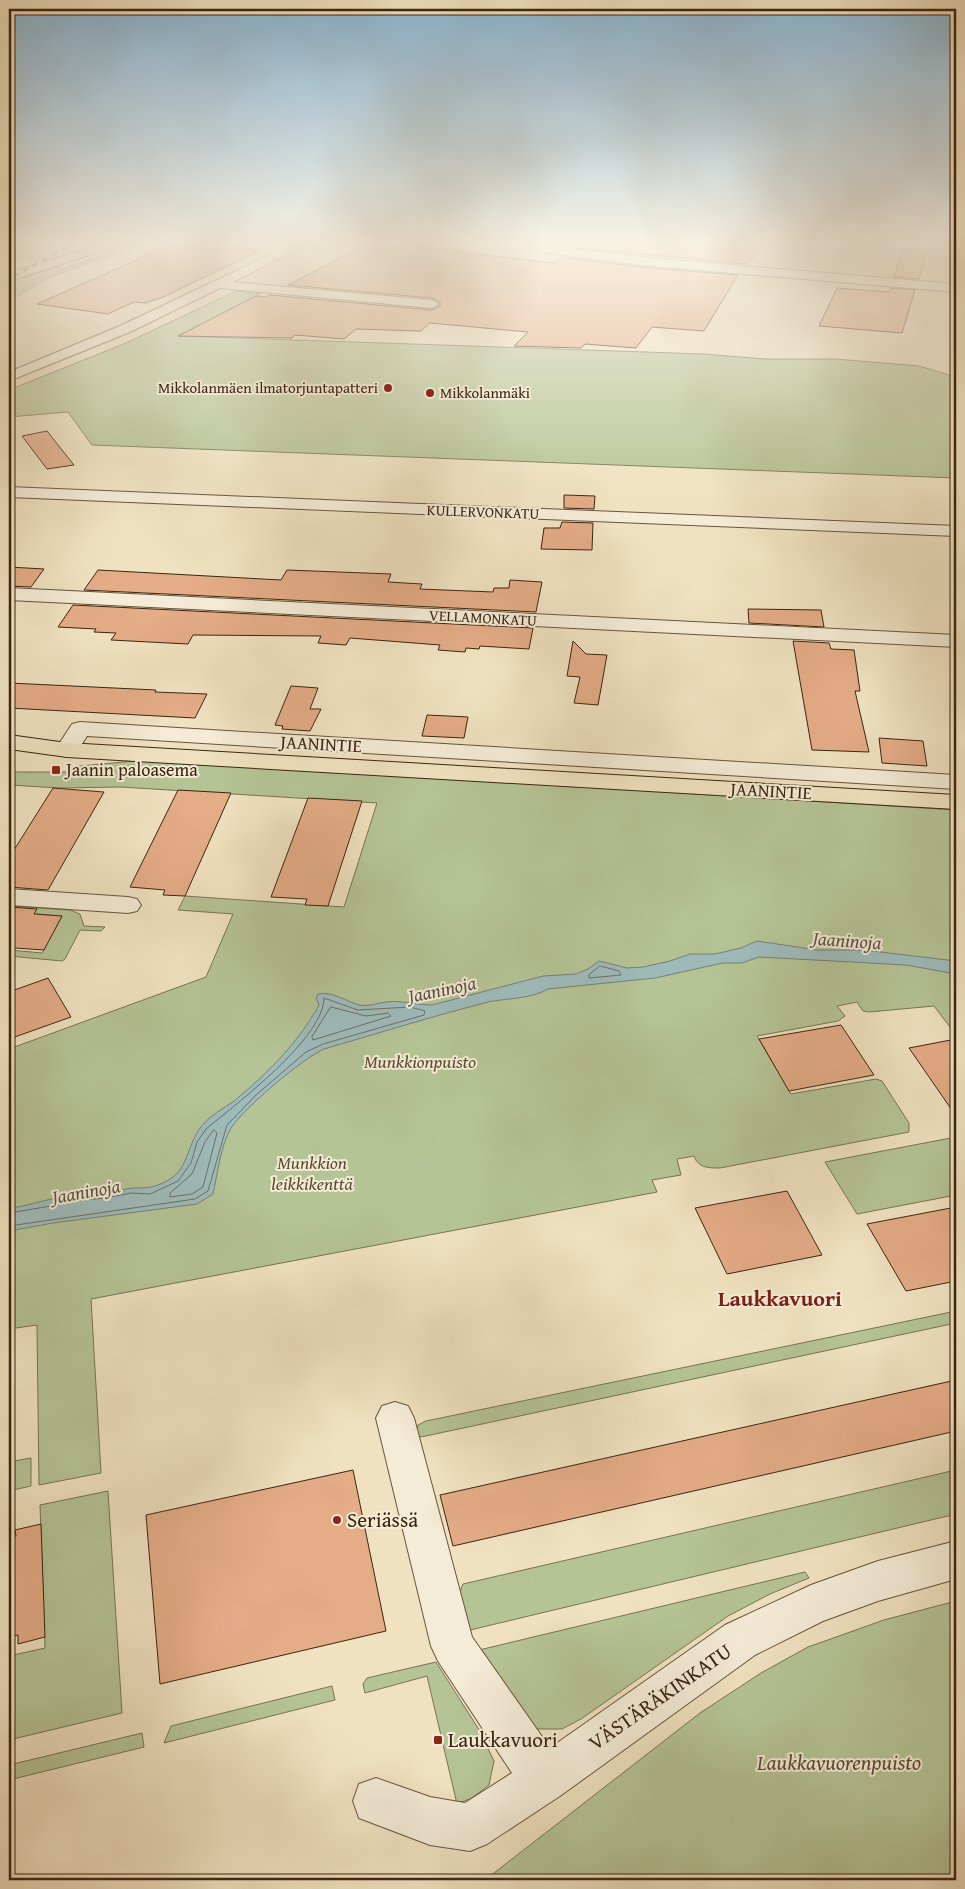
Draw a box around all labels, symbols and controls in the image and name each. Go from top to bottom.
place label: Mikkolanmäen ilmatorjuntapatteri [158,377,378,398]
marker: Mikkolanmäen ilmatorjuntapatteri [382,382,394,394]
place label: Mikkolanmäki [440,382,530,403]
marker: Mikkolanmäki [424,387,436,399]
street label: KULLERVONKATU [426,499,540,524]
street label: VELLAMONKATU [429,604,538,631]
street label: JAANINTIE [278,728,362,759]
place label: Jaanin paloasema [64,756,198,783]
marker: Jaanin paloasema [50,764,62,776]
street label: JAANINTIE [728,775,812,806]
water label: Jaaninoja [809,923,883,956]
water label: Jaaninoja [402,968,479,1010]
park label: Munkkionpuisto [364,1048,476,1075]
park label: Munkkion leikkikenttä [271,1149,353,1197]
water label: Jaaninoja [47,1171,123,1211]
district label: Laukkavuori [718,1282,842,1314]
place label: Seriässä [347,1504,418,1535]
marker: Seriässä [331,1514,343,1526]
street label: VÄSTÄRÄKINKATU [582,1635,738,1758]
place label: Laukkavuori [448,1724,558,1755]
marker: Laukkavuori [432,1734,444,1746]
park label: Laukkavuorenpuisto [756,1747,921,1778]

